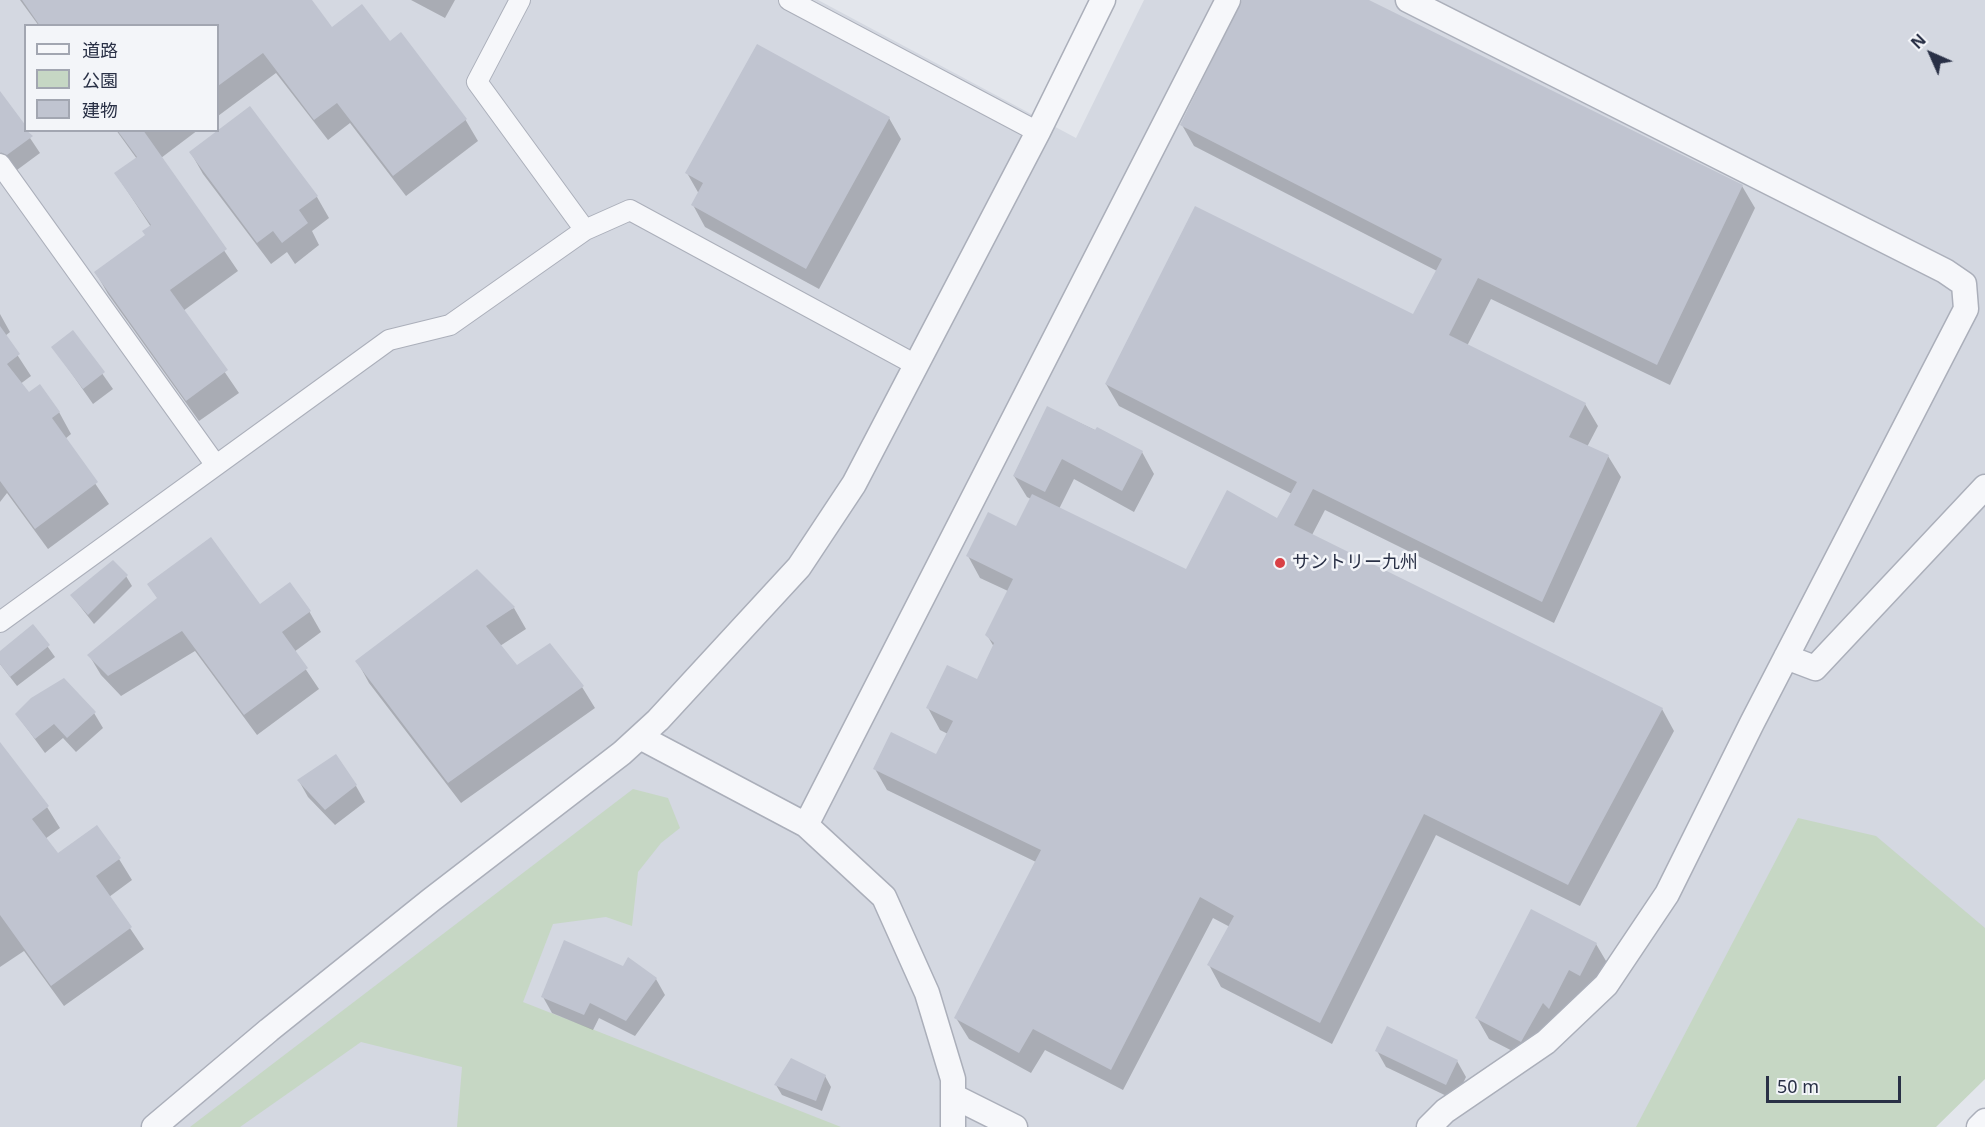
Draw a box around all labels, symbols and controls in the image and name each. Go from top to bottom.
legend [24,24,219,132]
north arrow [1901,24,1961,84]
text: N [1906,29,1931,54]
text: 道路 [82,38,118,62]
text: 公園 [82,68,118,92]
text: 建物 [82,98,118,122]
place label: サントリー九州 [1292,552,1418,574]
marker: サントリー九州 [1273,556,1287,570]
scale bar [1769,1064,1904,1102]
text: 50 m [1777,1074,1819,1098]

